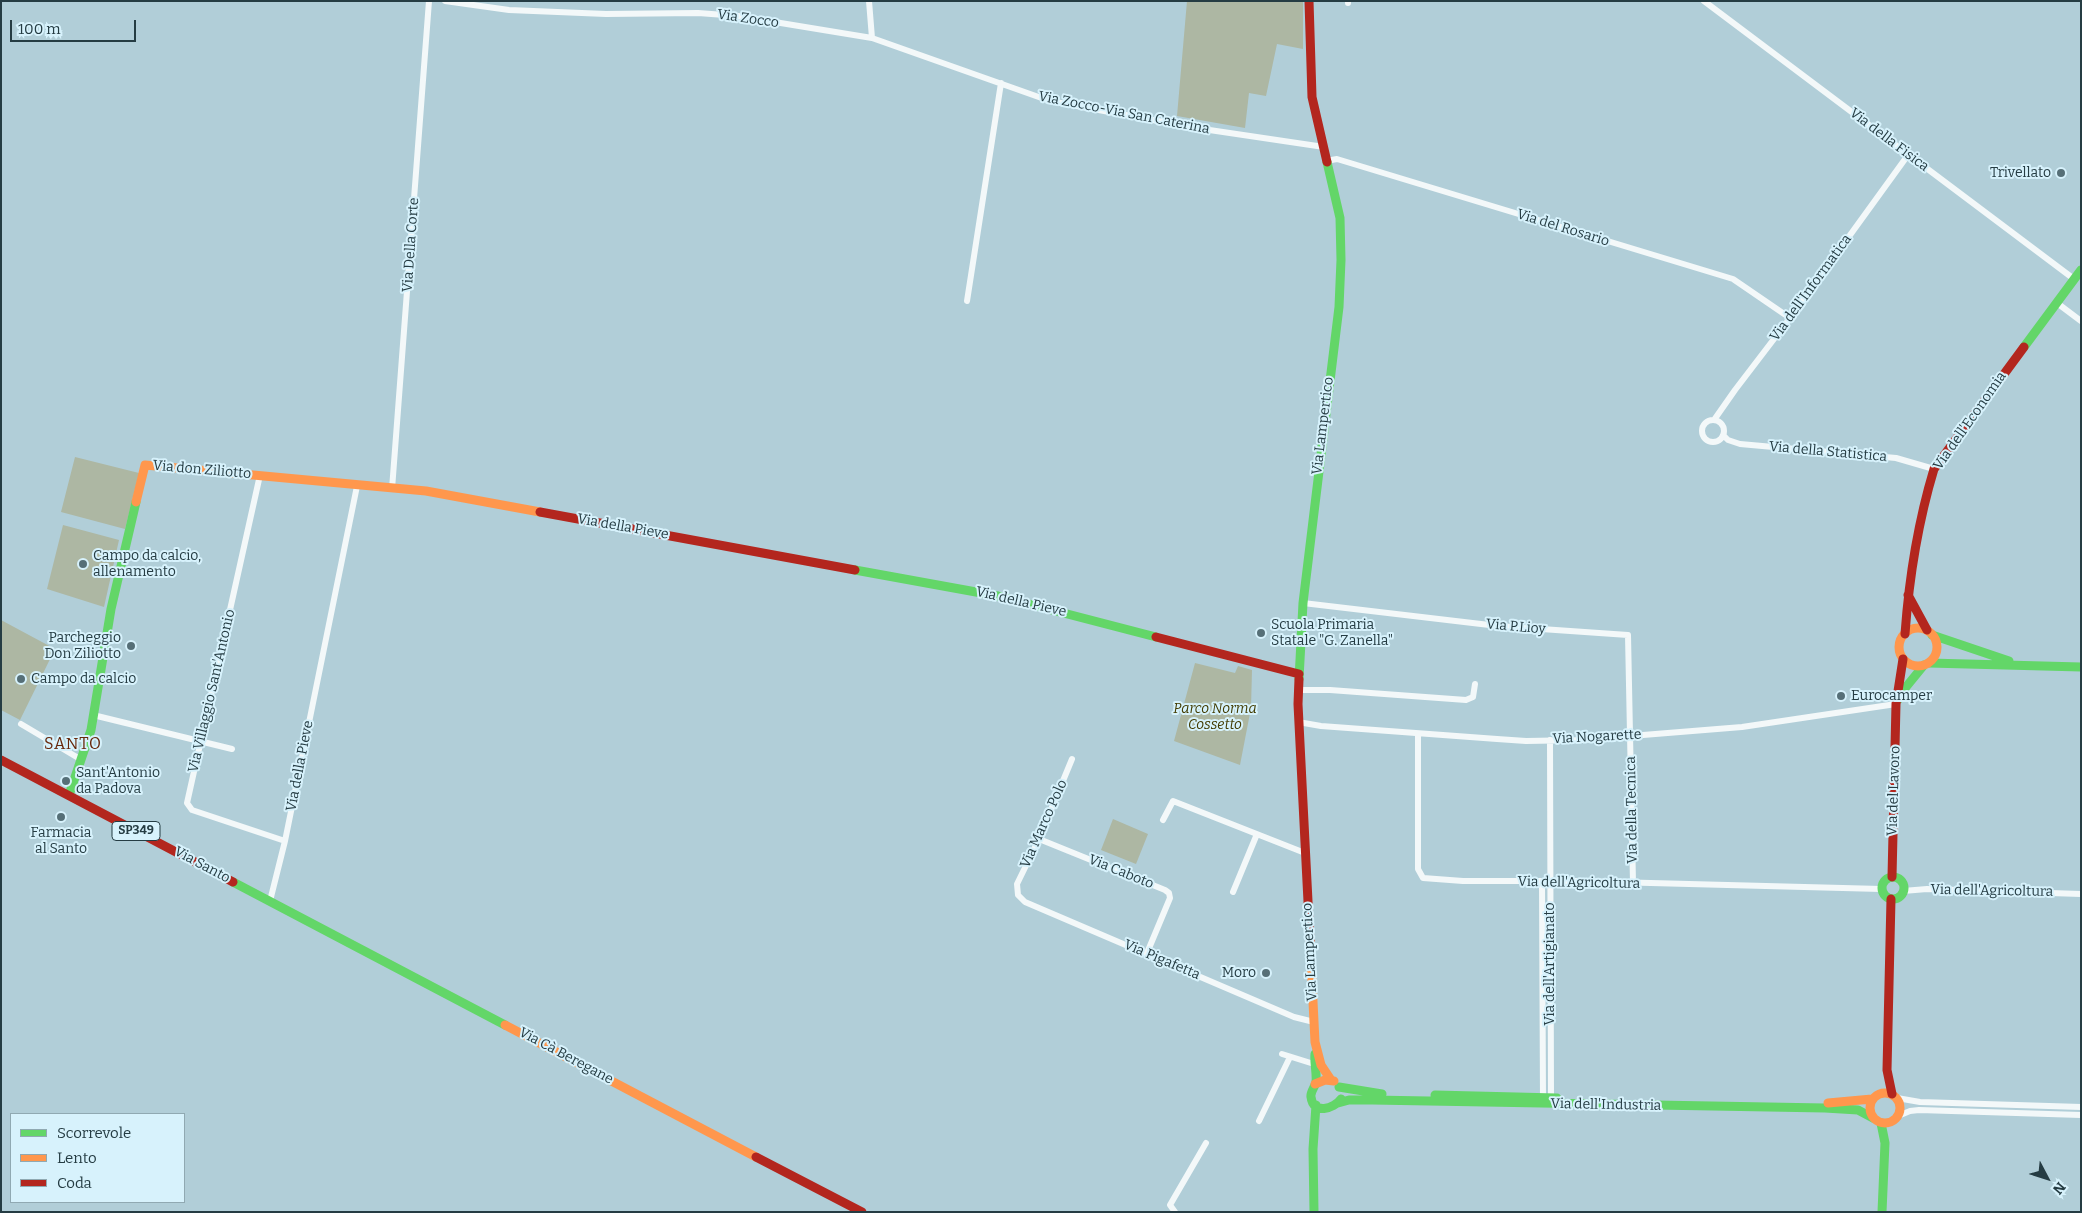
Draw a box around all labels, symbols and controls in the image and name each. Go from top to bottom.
street label: Via Zocco [716,6,780,32]
scale bar [12,10,139,42]
text: 100 m [18,20,61,38]
street label: Via Zocco-Via San Caterina [1037,88,1211,138]
street label: Via della Fisica [1846,105,1932,175]
place label: Trivellato [1990,165,2051,181]
marker: Trivellato [2055,167,2067,179]
street label: Via Della Corte [399,197,423,293]
street label: Via del Rosario [1515,206,1611,250]
street label: Via dell'Informatica [1767,231,1855,345]
street label: Via dell'Economia [1930,369,2010,473]
street label: Via Lampertico [1309,376,1337,476]
street label: Via della Statistica [1768,438,1888,466]
street label: Via don Ziliotto [152,457,252,483]
street label: Via della Pieve [576,511,670,543]
place label: Campo da calcio, allenamento [93,548,201,580]
marker: Campo da calcio, allenamento [77,558,89,570]
street label: Via della Pieve [974,583,1068,621]
street label: Via Villaggio Sant'Antonio [185,608,239,774]
street label: Via P.Lioy [1485,616,1547,638]
place label: Scuola Primaria Statale "G. Zanella" [1271,617,1393,650]
marker: Scuola Primaria Statale "G. Zanella" [1255,627,1267,639]
place label: Parcheggio Don Ziliotto [44,630,121,662]
marker: Parcheggio Don Ziliotto [125,640,137,652]
place label: Campo da calcio [31,671,136,687]
marker: Campo da calcio [15,673,27,685]
place label: Eurocamper [1851,688,1932,704]
marker: Eurocamper [1835,690,1847,702]
park label: Parco Norma Cossetto [1173,701,1257,734]
street label: Via della Pieve [283,719,317,813]
street label: Via Nogarette [1552,726,1642,748]
district label: SANTO [43,735,103,755]
street label: Via del Lavoro [1884,746,1904,836]
street label: Via della Tecnica [1623,756,1641,864]
place label: Sant'Antonio da Padova [76,765,160,798]
marker: Sant'Antonio da Padova [60,775,72,787]
street label: Via Marco Polo [1017,777,1071,871]
marker: Farmacia al Santo [55,811,67,823]
road number: SP349 [112,821,160,840]
place label: Farmacia al Santo [31,825,91,858]
street label: Via Santo [171,843,233,887]
street label: Via Caboto [1086,851,1156,893]
street label: Via dell'Agricoltura [1518,874,1640,892]
street label: Via dell'Agricoltura [1931,882,2053,900]
street label: Via Lampertico [1299,902,1321,1002]
street label: Via dell'Artigianato [1542,903,1558,1025]
street label: Via Pigafetta [1121,936,1203,984]
place label: Moro [1222,965,1256,981]
marker: Moro [1260,967,1272,979]
street label: Via Cà Beregane [516,1024,616,1088]
street label: Via dell'Industria [1551,1096,1661,1114]
legend [10,1113,185,1203]
text: Scorrevole [57,1124,131,1142]
text: Lento [57,1149,97,1167]
north arrow [2022,1153,2072,1203]
text: Coda [57,1174,92,1192]
text: N [2049,1178,2069,1198]

